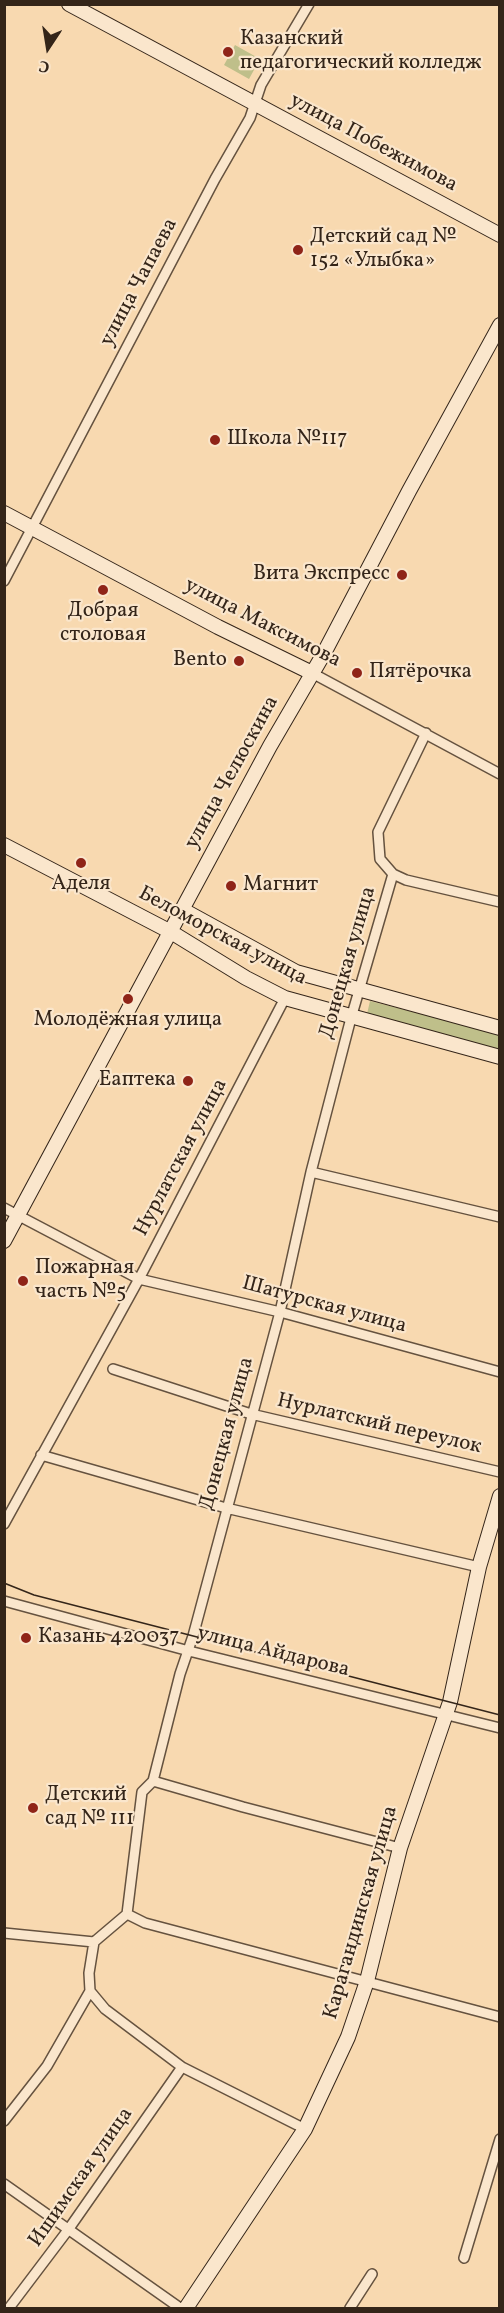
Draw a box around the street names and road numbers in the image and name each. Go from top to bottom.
street label: улица Побежимова [285,89,461,199]
street label: улица Чапаева [96,215,184,351]
street label: улица Максимова [179,574,345,674]
street label: улица Челюскина [180,692,286,854]
street label: Беломорская улица [133,882,311,992]
street label: Донецкая улица [315,884,383,1042]
street label: Нурлатская улица [130,1075,234,1241]
street label: Шатурская улица [239,1272,409,1340]
street label: Донецкая улица [195,1355,261,1513]
street label: Нурлатский переулок [274,1389,484,1461]
street label: улица Айдарова [194,1622,352,1684]
street label: Карагандинская улица [319,1803,405,2023]
street label: Ишимская улица [24,2103,140,2253]

